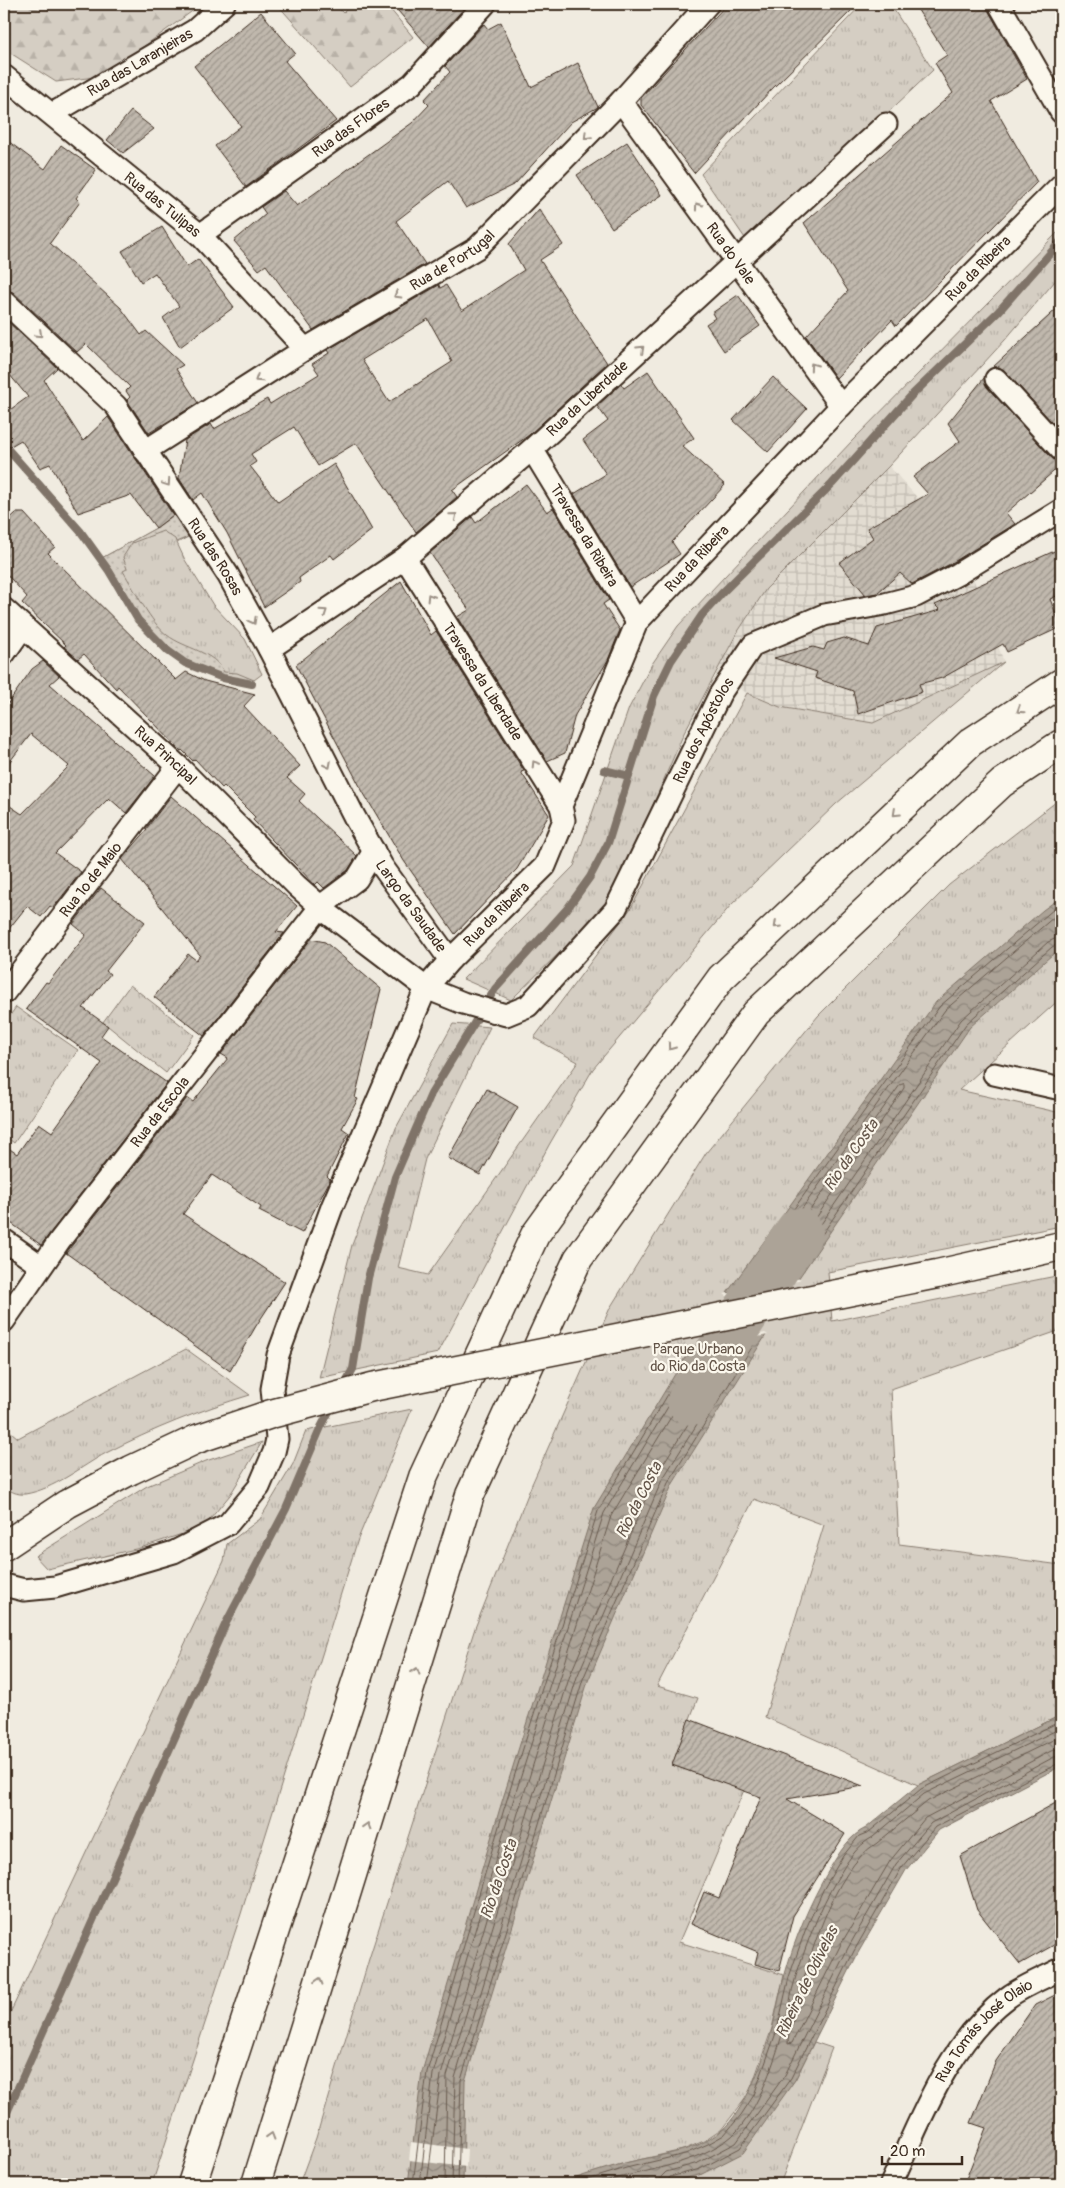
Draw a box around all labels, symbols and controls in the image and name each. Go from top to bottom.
street label: Rua das Laranjeiras [84,24,196,101]
street label: Rua das Flores [308,93,393,162]
one-way arrow [584,130,593,139]
street label: Rua das Tulipas [120,168,205,241]
one-way arrow [695,202,704,212]
street label: Rua do Vale [702,219,760,289]
street label: Rua de Portugal [406,226,499,295]
street label: Rua da Ribeira [941,231,1015,305]
one-way arrow [393,289,402,299]
one-way arrow [34,328,43,337]
one-way arrow [635,346,644,355]
street label: Rua da Liberdade [542,356,633,441]
one-way arrow [810,362,819,372]
one-way arrow [254,373,264,382]
one-way arrow [161,477,170,487]
street label: Travessa da Ribeira [546,480,623,590]
one-way arrow [449,512,458,521]
street label: Rua das Rosas [183,515,247,599]
street label: Rua da Ribeira [661,521,733,596]
one-way arrow [426,594,436,603]
one-way arrow [318,609,327,618]
one-way arrow [247,615,257,624]
street label: Travessa da Liberdade [439,619,527,745]
street label: Rua dos Apóstolos [669,674,738,786]
one-way arrow [1017,704,1026,713]
street label: Rua Principal [130,722,201,789]
one-way arrow [322,760,332,769]
one-way arrow [532,761,541,770]
one-way arrow [892,807,901,816]
street label: Rua 1º de Maio [56,839,126,921]
street label: Largo da Saudade [371,857,451,956]
street label: Rua da Ribeira [459,877,533,951]
one-way arrow [774,919,783,928]
one-way arrow [668,1041,677,1050]
street label: Rua da Escola [126,1073,194,1151]
water label: Rio da Costa [819,1114,884,1195]
park label: Parque Urbano do Rio da Costa [650,1340,746,1376]
water label: Rio da Costa [611,1457,667,1541]
one-way arrow [410,1667,420,1675]
one-way arrow [362,1822,372,1830]
water label: Rio da Costa [476,1835,522,1921]
water label: Ribeira de Odivelas [771,1921,843,2041]
street label: Rua Tomás José Olaio [931,1975,1036,2086]
one-way arrow [314,1977,324,1986]
one-way arrow [266,2133,276,2141]
scale bar [882,2133,962,2165]
text: 20 m [890,2142,925,2161]

